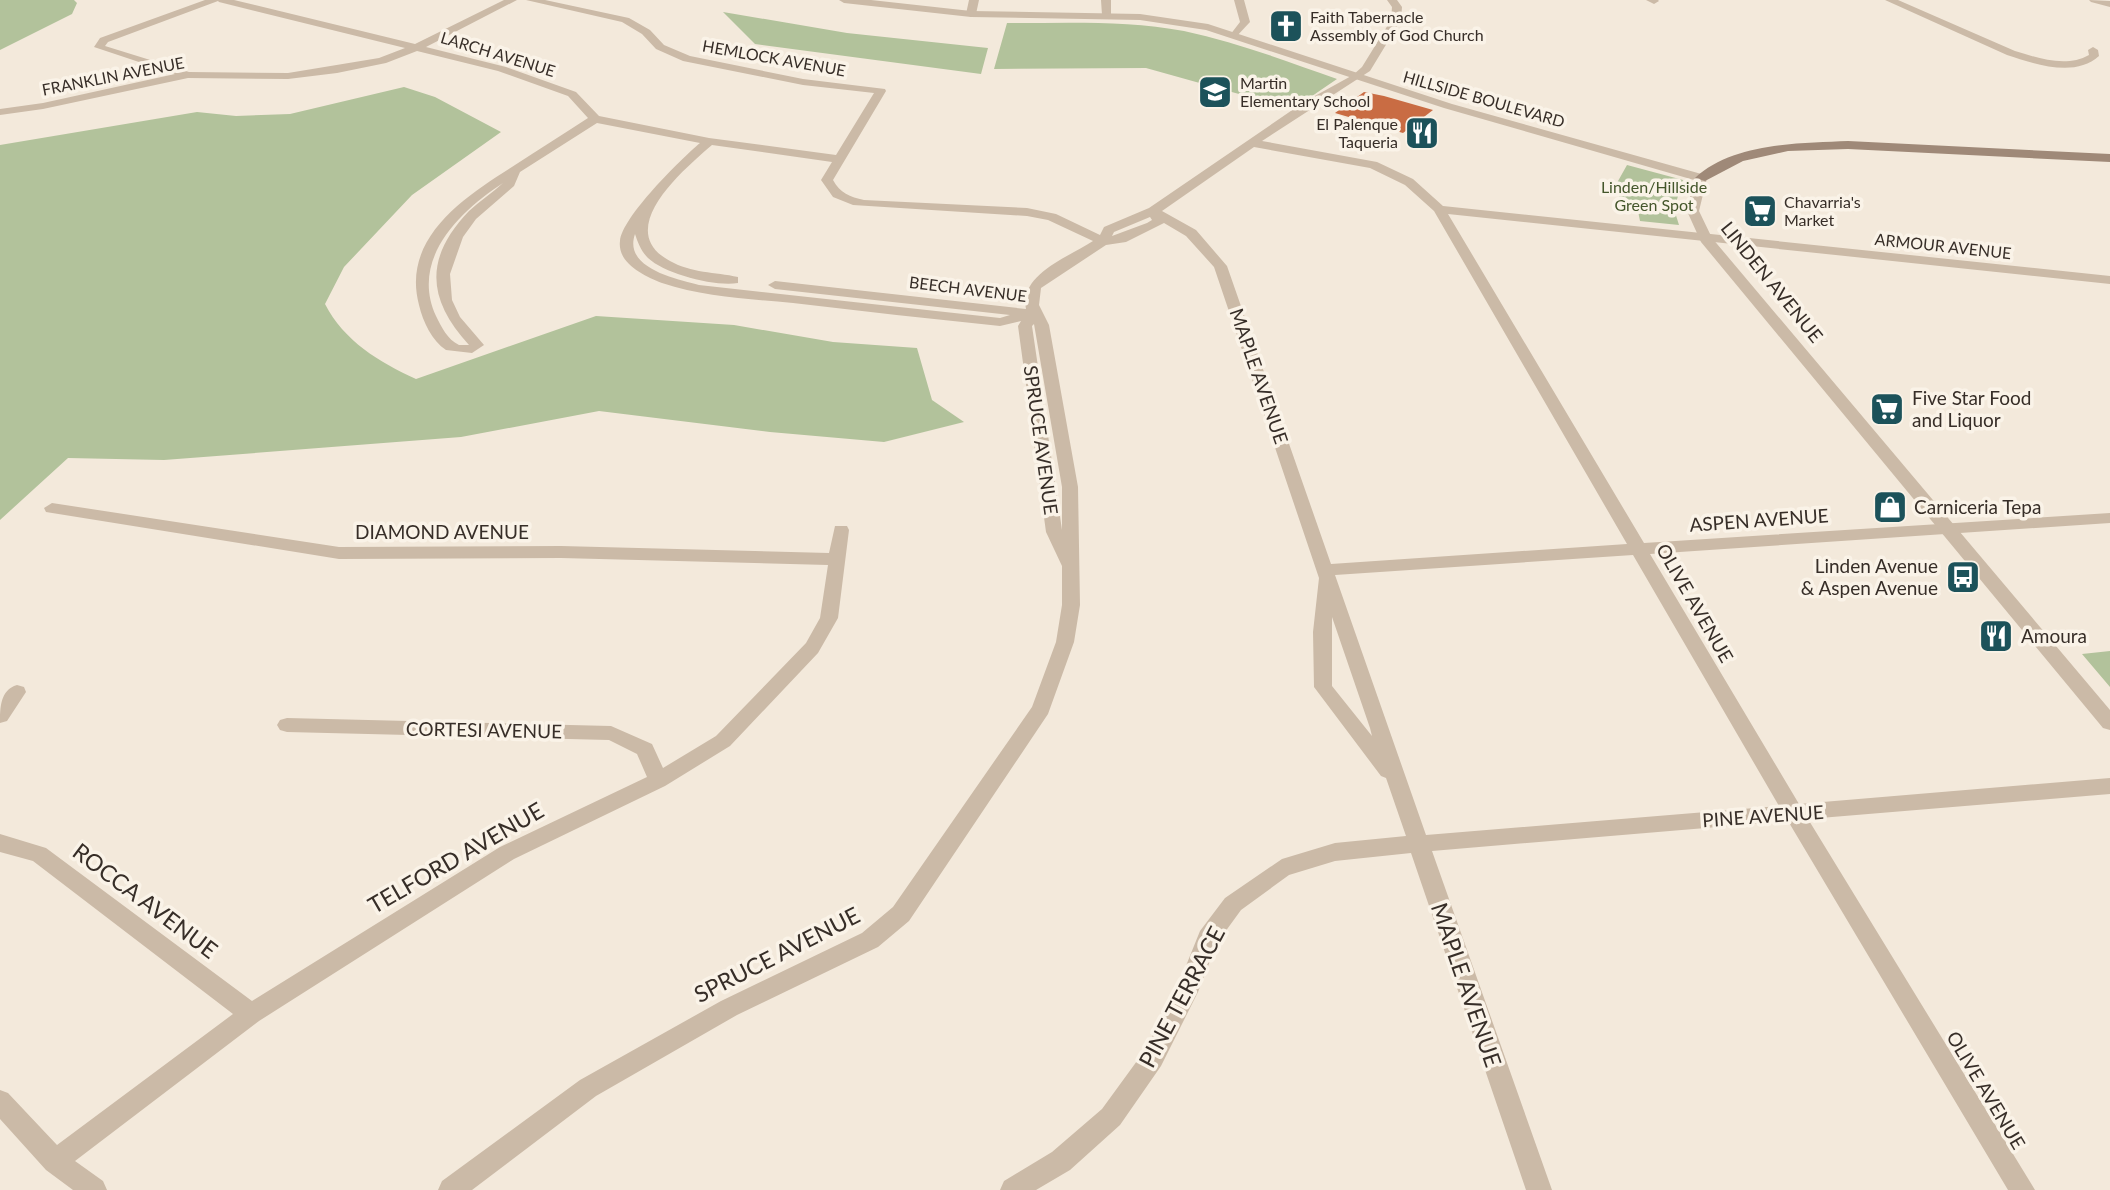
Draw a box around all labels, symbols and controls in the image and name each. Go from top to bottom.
church icon: Faith Tabernacle Assembly of God Church [1267,7,1305,45]
place label: Faith Tabernacle Assembly of God Church [1310,7,1484,44]
street label: LARCH AVENUE [439,27,558,80]
street label: HEMLOCK AVENUE [701,36,847,79]
street label: FRANKLIN AVENUE [40,52,186,99]
street label: HILLSIDE BOULEVARD [1401,66,1567,131]
school or university icon: Martin Elementary School [1196,73,1234,111]
place label: Martin Elementary School [1240,73,1370,110]
place label: El Palenque Taqueria [1316,114,1398,151]
restaurant icon: El Palenque Taqueria [1403,114,1441,152]
park label: Linden/Hillside Green Spot [1601,177,1707,214]
supermarket icon: Chavarria's Market [1741,192,1779,230]
place label: Chavarria's Market [1784,192,1861,229]
street label: LINDEN AVENUE [1717,217,1828,347]
street label: ARMOUR AVENUE [1874,229,2012,262]
street label: BEECH AVENUE [908,272,1028,305]
street label: MAPLE AVENUE [1225,305,1293,447]
street label: SPRUCE AVENUE [1020,364,1063,516]
place label: Five Star Food and Liquor [1912,386,2031,431]
supermarket icon: Five Star Food and Liquor [1868,390,1906,428]
shop icon: Carniceria Tepa [1871,488,1909,526]
place label: Carniceria Tepa [1914,495,2041,518]
street label: ASPEN AVENUE [1689,503,1829,536]
street label: DIAMOND AVENUE [355,520,529,543]
street label: OLIVE AVENUE [1652,539,1739,666]
place label: Linden Avenue & Aspen Avenue [1801,554,1938,599]
bus stop icon: Linden Avenue & Aspen Avenue [1944,558,1982,596]
restaurant icon: Amoura [1977,617,2015,655]
place label: Amoura [2021,624,2087,647]
street label: CORTESI AVENUE [406,717,562,742]
street label: TELFORD AVENUE [363,796,548,919]
street label: PINE AVENUE [1702,800,1824,831]
street label: ROCCA AVENUE [68,837,223,964]
street label: MAPLE AVENUE [1426,899,1508,1070]
street label: SPRUCE AVENUE [689,900,864,1008]
street label: PINE TERRACE [1132,921,1230,1072]
street label: OLIVE AVENUE [1942,1027,2031,1153]

